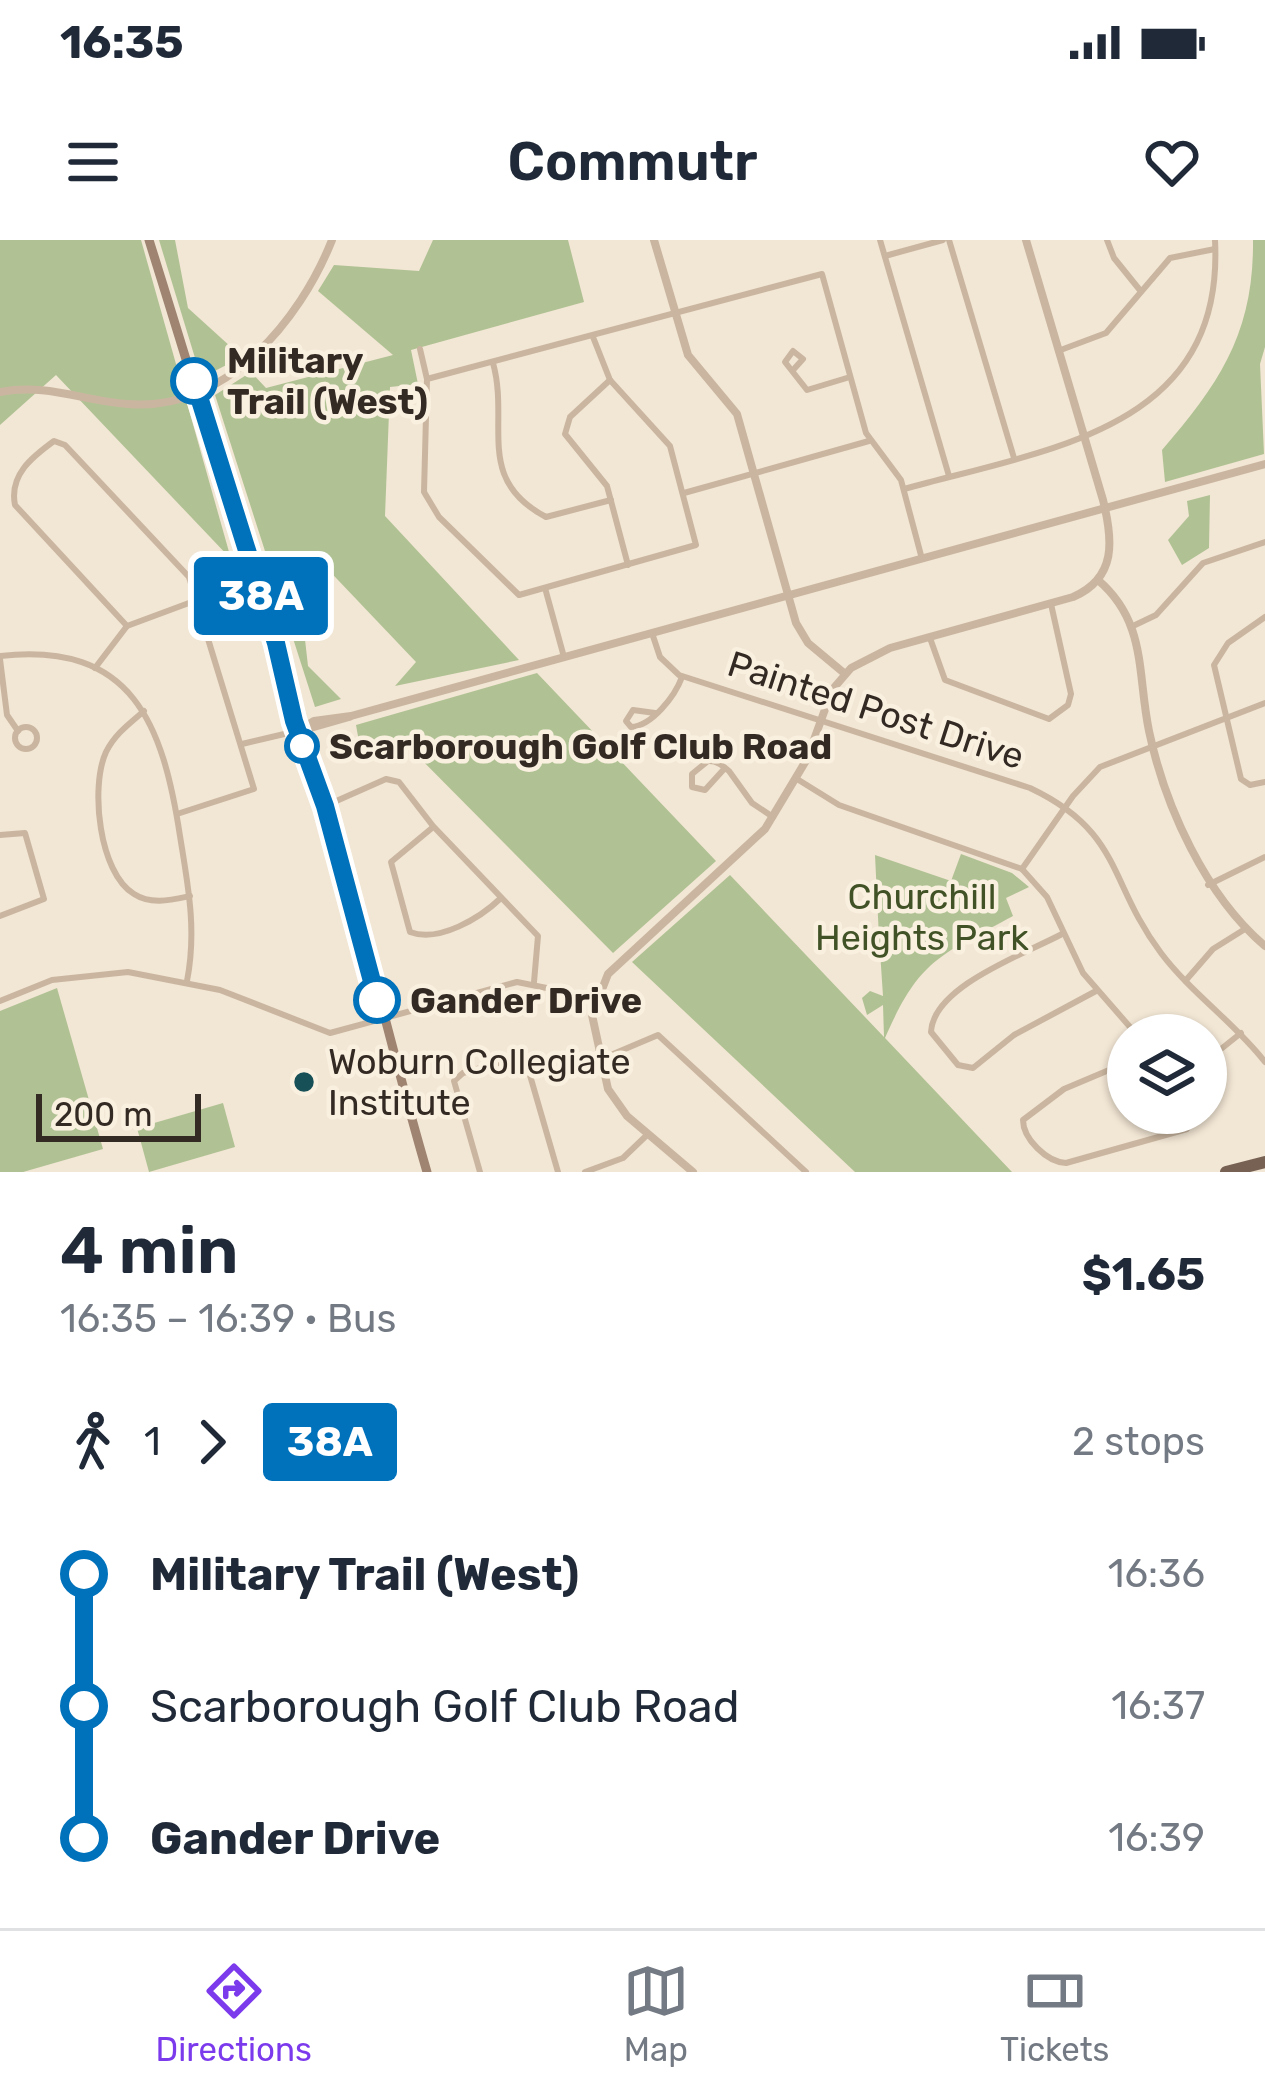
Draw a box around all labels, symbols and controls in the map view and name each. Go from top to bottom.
text: 16:35 [60,16,184,69]
icon: menu [60,129,126,195]
icon: heart [1139,129,1205,195]
text: Commutr [508,130,757,194]
place label: Military Trail (West) [227,339,428,423]
marker: Military Trail (West) [172,359,216,403]
line badge: 38A [192,557,330,635]
text: 38A [218,571,304,621]
street label: Painted Post Drive [723,642,1029,778]
place label: Scarborough Golf Club Road [329,725,832,768]
marker: Scarborough Golf Club Road [286,730,318,762]
park label: Churchill Heights Park [815,875,1029,959]
marker: Gander Drive [355,978,399,1022]
place label: Gander Drive [410,979,642,1022]
map controls [1107,1014,1227,1134]
button: layers [1107,1014,1227,1134]
place label: Woburn Collegiate Institute [328,1040,631,1124]
marker: Woburn Collegiate Institute [291,1069,317,1095]
scale bar [36,1088,201,1141]
text: 200 m [54,1095,153,1134]
text: 4 min [60,1211,238,1290]
text: $1.65 [1082,1248,1205,1301]
text: 16:35 – 16:39 · Bus [60,1296,396,1342]
icon: walk [60,1409,126,1475]
icon: forward [179,1409,245,1475]
text: 38A [287,1417,373,1467]
text: 1 [144,1419,161,1465]
text: 2 stops [1072,1419,1205,1465]
text: Military Trail (West) [150,1548,579,1601]
text: 16:36 [1108,1551,1205,1597]
text: Scarborough Golf Club Road [150,1680,739,1733]
text: 16:37 [1111,1683,1205,1729]
text: Gander Drive [150,1812,440,1865]
text: 16:39 [1108,1815,1205,1861]
tab: Directions [156,1958,312,2069]
tab: Map [623,1958,689,2069]
tab: Tickets [1000,1958,1109,2069]

